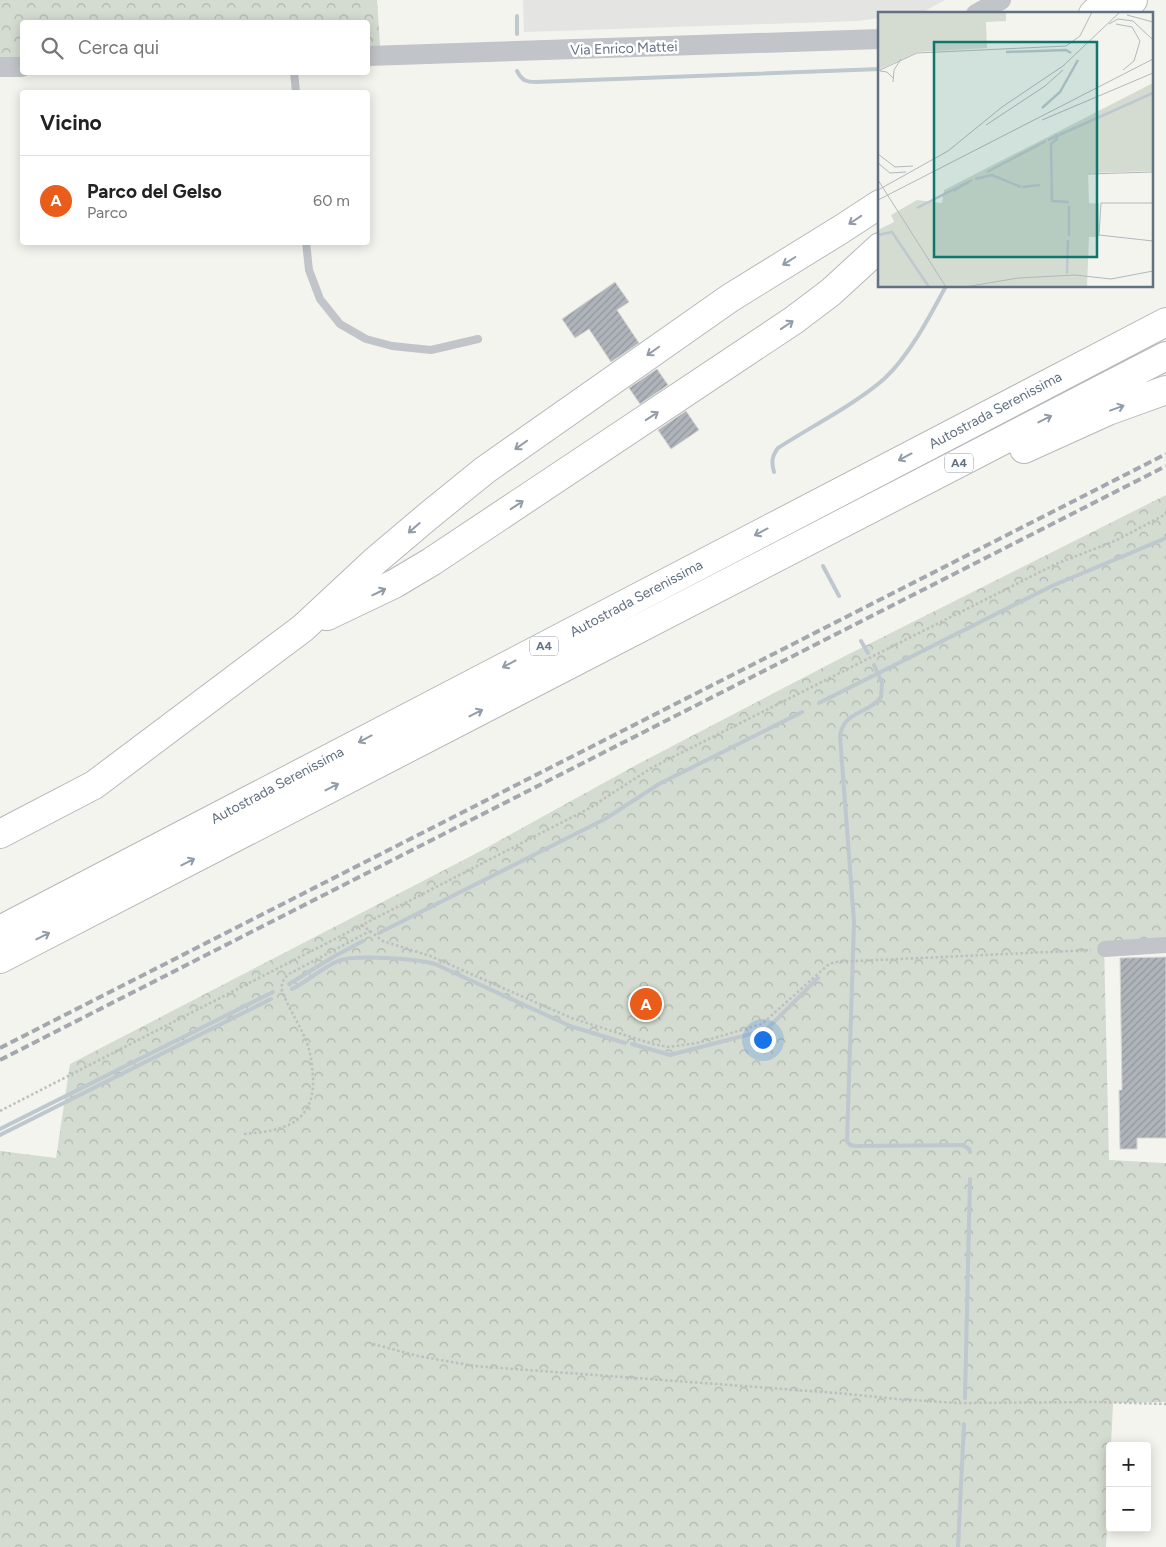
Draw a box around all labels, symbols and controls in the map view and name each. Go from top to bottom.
inset map [878,12,1154,288]
search box [20,20,370,75]
icon: search [38,34,66,62]
text: Cerca qui [78,36,159,59]
street label: Via Enrico Mattei [570,38,678,59]
text: Vicino [40,110,102,135]
text: Parco del Gelso [87,180,222,203]
text: A [50,191,62,210]
text: 60 m [313,191,350,210]
text: Parco [87,203,128,222]
one-way arrow [849,215,863,225]
one-way arrow [782,257,796,267]
one-way arrow [780,320,794,330]
one-way arrow [647,346,661,356]
street label: Autostrada Serenissima [926,368,1065,453]
one-way arrow [1109,403,1125,412]
one-way arrow [645,411,659,421]
one-way arrow [1037,414,1052,423]
one-way arrow [514,440,528,450]
one-way arrow [898,452,913,462]
road number: A4 [945,453,973,472]
one-way arrow [509,500,523,510]
one-way arrow [407,522,420,533]
one-way arrow [754,527,769,537]
street label: Autostrada Serenissima [567,556,706,641]
one-way arrow [371,586,386,596]
road number: A4 [530,636,558,656]
one-way arrow [502,660,517,669]
one-way arrow [469,708,484,718]
one-way arrow [358,735,373,744]
street label: Autostrada Serenissima [208,743,347,828]
one-way arrow [324,782,339,791]
one-way arrow [180,857,195,867]
one-way arrow [36,931,51,941]
pin: A [630,985,662,1023]
your location [750,1027,776,1053]
map controls [1106,1442,1151,1532]
button: + [1106,1442,1151,1487]
button: − [1106,1487,1151,1532]

